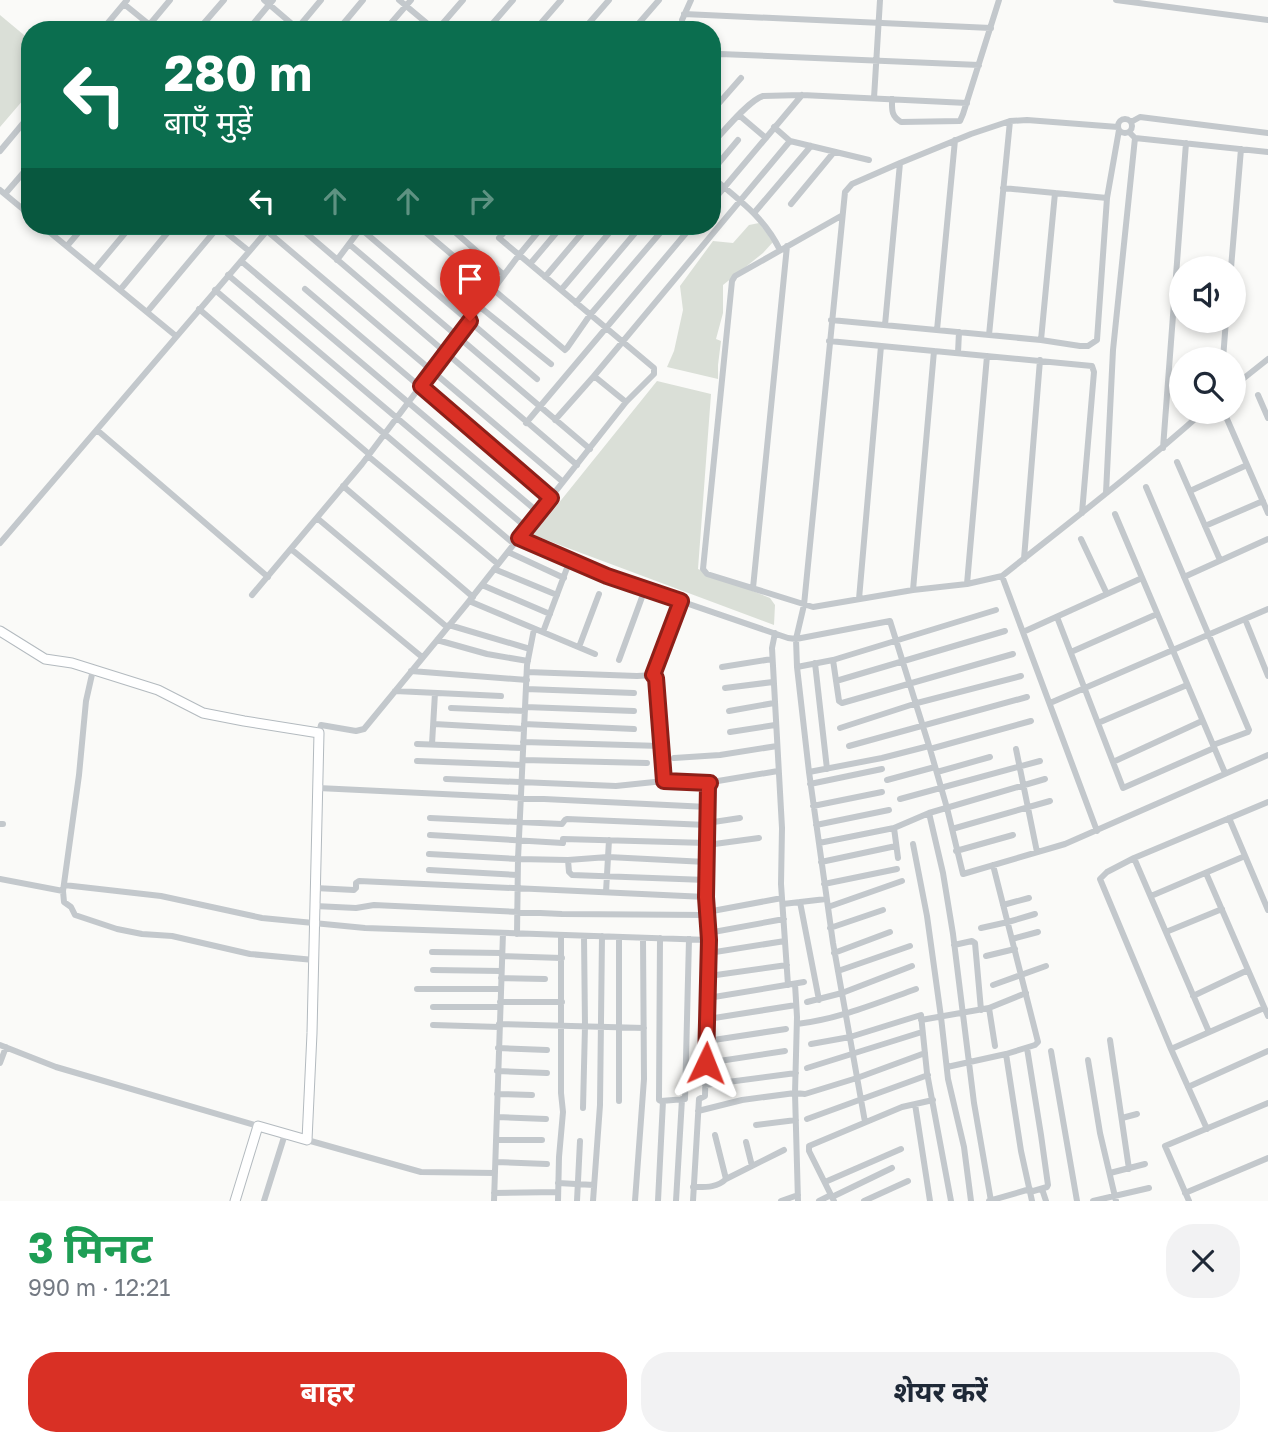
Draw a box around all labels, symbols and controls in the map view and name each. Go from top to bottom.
text: 280 m [164,43,312,102]
icon: left [49,49,140,140]
text: बाएँ मुड़ें [164,103,253,141]
icon: left [243,182,281,220]
icon: ahead [316,182,354,220]
icon: ahead [389,182,427,220]
icon: right [462,182,500,220]
pin [440,249,500,321]
map controls [1169,256,1246,424]
button: sound [1169,256,1246,333]
icon: arrive [451,260,489,298]
button: search [1169,347,1246,424]
position arrow [669,1026,743,1100]
text: 3 मिनट [28,1222,152,1272]
button: close [1166,1224,1240,1298]
text: 990 m · 12:21 [28,1273,171,1301]
button: बाहर [28,1352,627,1432]
button: शेयर करें [641,1352,1240,1432]

